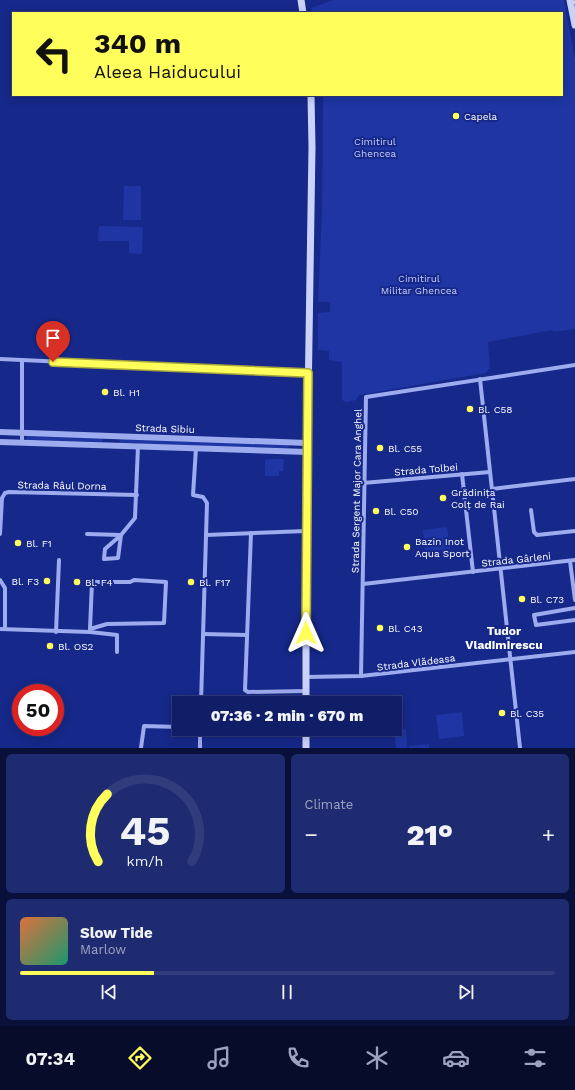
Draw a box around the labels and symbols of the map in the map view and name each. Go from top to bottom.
marker: Capela [451,111,461,121]
place label: Capela [464,111,498,122]
park label: Cimitirul Ghencea [354,136,397,159]
park label: Cimitirul Militar Ghencea [381,273,458,296]
pin [36,321,70,362]
marker: Bl. H1 [100,387,110,397]
place label: Bl. H1 [113,387,140,398]
marker: Bl. C58 [465,404,475,414]
place label: Bl. C58 [478,404,513,415]
street label: Strada Sergent Major Cara Anghel [350,409,363,573]
street label: Strada Sibiu [135,422,195,435]
marker: Bl. C55 [375,443,385,453]
place label: Bl. C55 [388,443,422,454]
street label: Strada Tolbei [394,461,458,478]
street label: Strada Râul Dorna [17,479,107,492]
place label: Grădinița Colț de Rai [451,487,505,510]
marker: Grădinița Colț de Rai [438,493,448,503]
marker: Bl. C50 [371,506,381,516]
place label: Bl. C50 [384,506,419,517]
place label: Bazin Inot Aqua Sport [415,536,470,559]
marker: Bl. F1 [13,538,23,548]
place label: Bl. F1 [26,538,52,549]
marker: Bazin Inot Aqua Sport [402,542,412,552]
street label: Strada Gârleni [481,550,551,569]
place label: Bl. F3 [11,576,39,587]
marker: Bl. F3 [42,576,52,586]
marker: Bl. F4 [72,577,82,587]
place label: Bl. F4 [85,577,113,588]
marker: Bl. F17 [186,577,196,587]
place label: Bl. F17 [199,577,231,588]
marker: Bl. C73 [517,594,527,604]
place label: Bl. C73 [530,594,564,605]
position arrow [285,612,327,654]
marker: Bl. C43 [375,623,385,633]
place label: Bl. C43 [388,623,423,634]
district label: Tudor Vladimirescu [465,624,543,652]
marker: Bl. OS2 [45,641,55,651]
place label: Bl. OS2 [58,641,94,652]
street label: Strada Vlădeasa [376,652,456,673]
speed limit sign: 50 [12,684,64,736]
marker: Bl. C35 [497,708,507,718]
place label: Bl. C35 [510,708,544,719]

